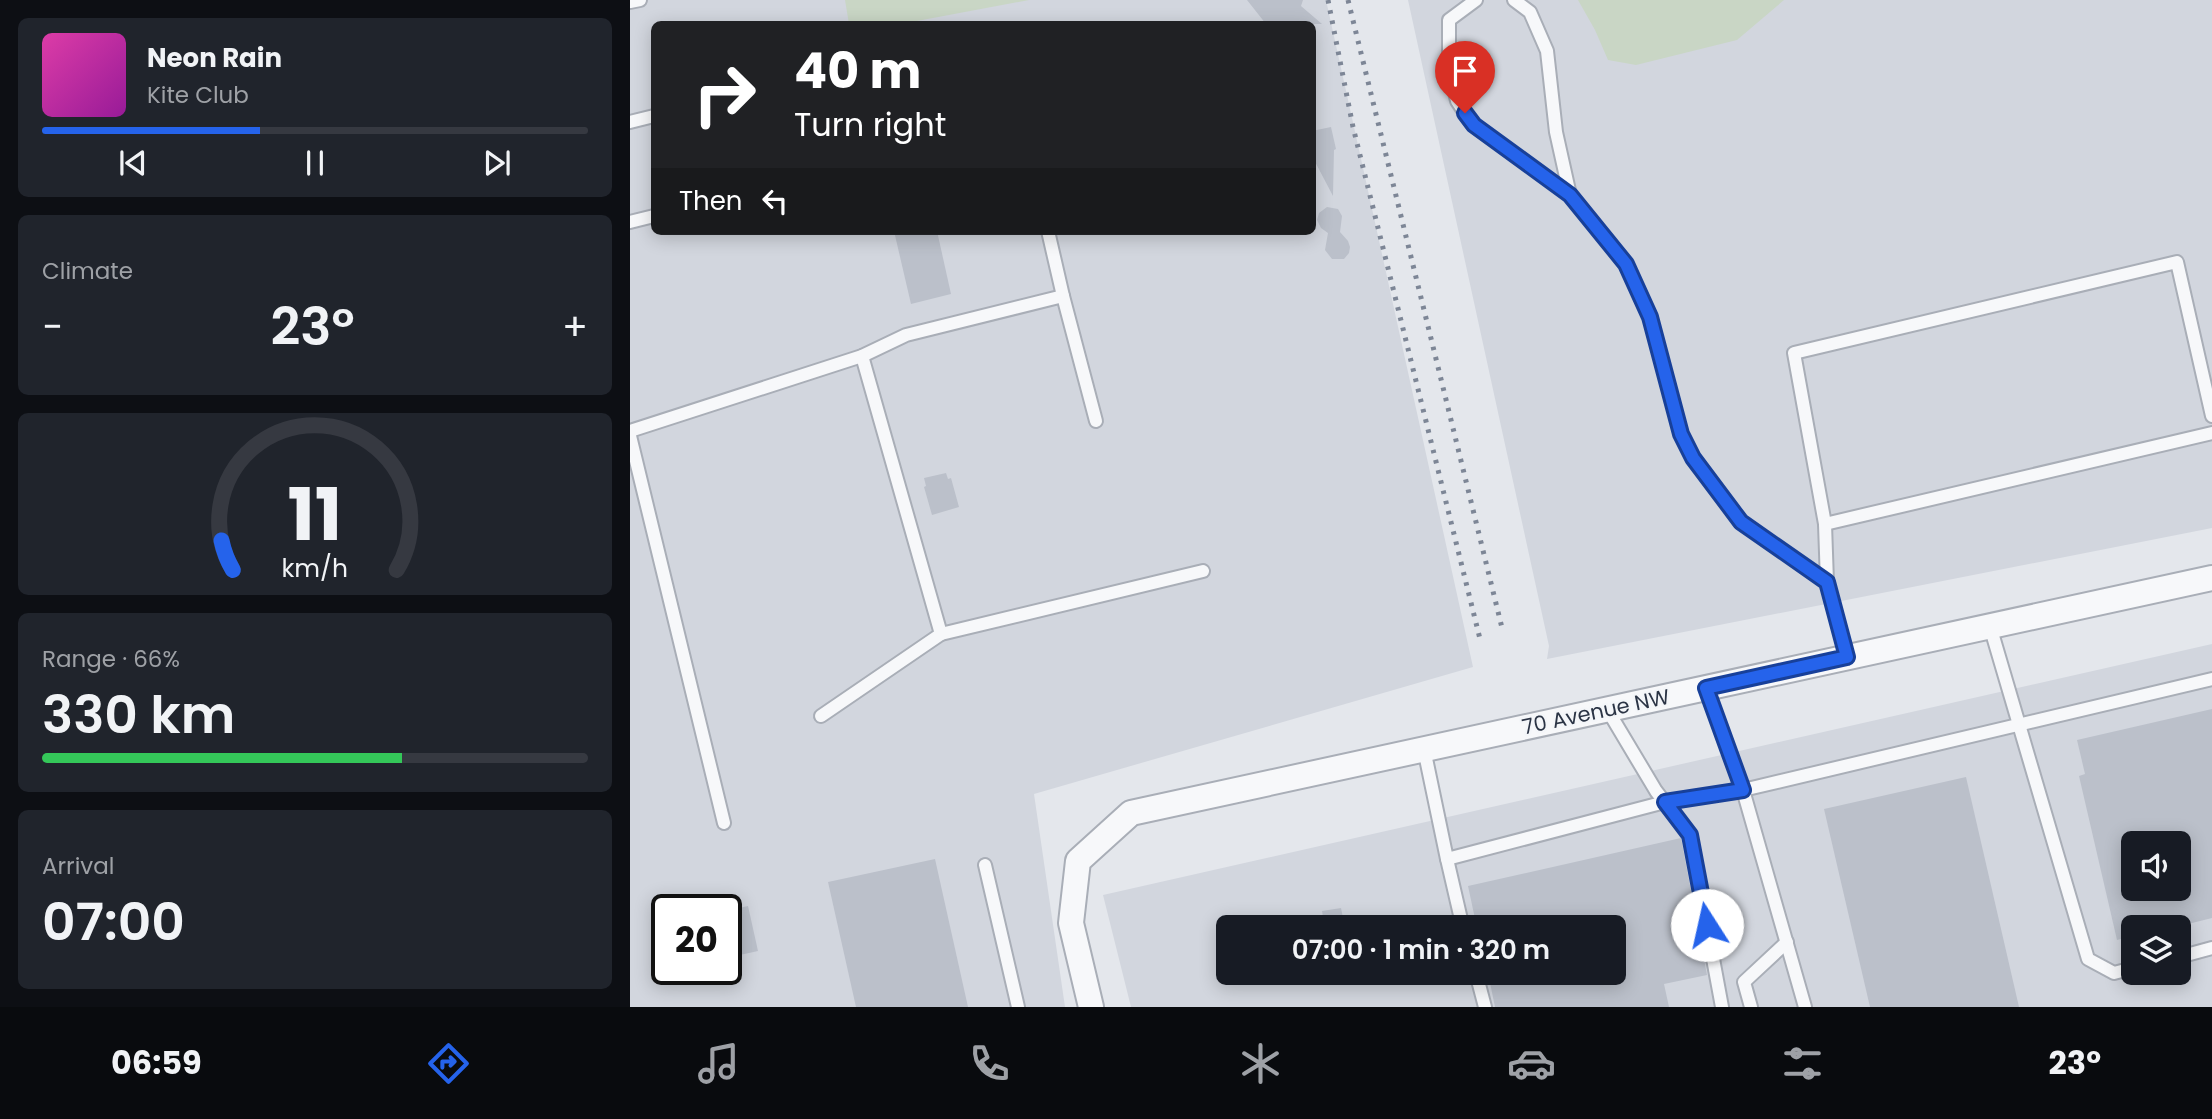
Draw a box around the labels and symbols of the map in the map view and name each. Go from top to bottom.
pin [1435,41,1495,113]
street label: 70 Avenue NW [1520,682,1673,741]
position arrow [1670,888,1744,962]
speed limit sign: 20 [651,894,742,985]

